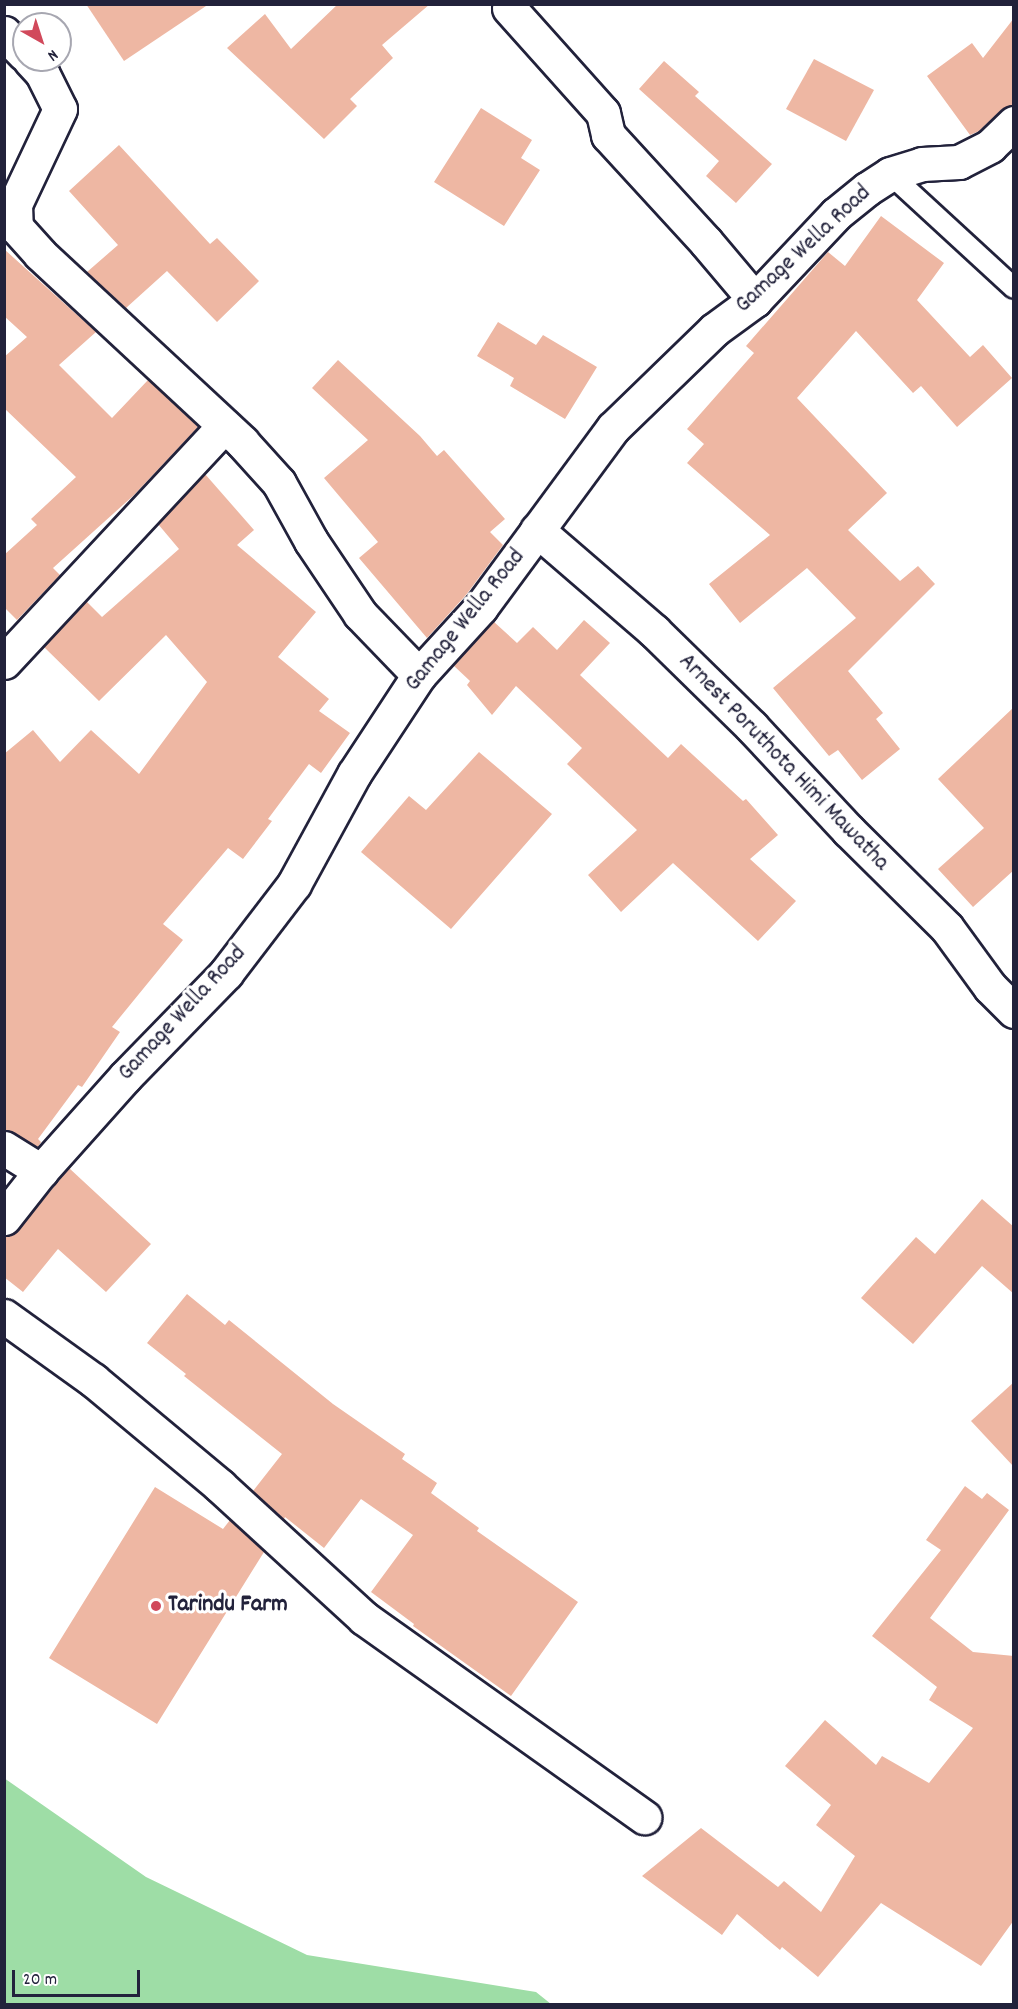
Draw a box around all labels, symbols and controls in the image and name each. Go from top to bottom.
north arrow [12,12,72,72]
text: N [42,43,63,66]
street label: Gamage Wella Road [730,180,878,320]
street label: Gamage Wella Road [400,544,532,698]
street label: Arnest Poruthota Himi Mawatha [671,648,895,878]
street label: Gamage Wella Road [113,940,253,1088]
place label: Tarindu Farm [168,1592,288,1620]
marker: Tarindu Farm [149,1599,163,1613]
scale bar [15,1958,142,1996]
text: 20 m [23,1968,57,1993]

